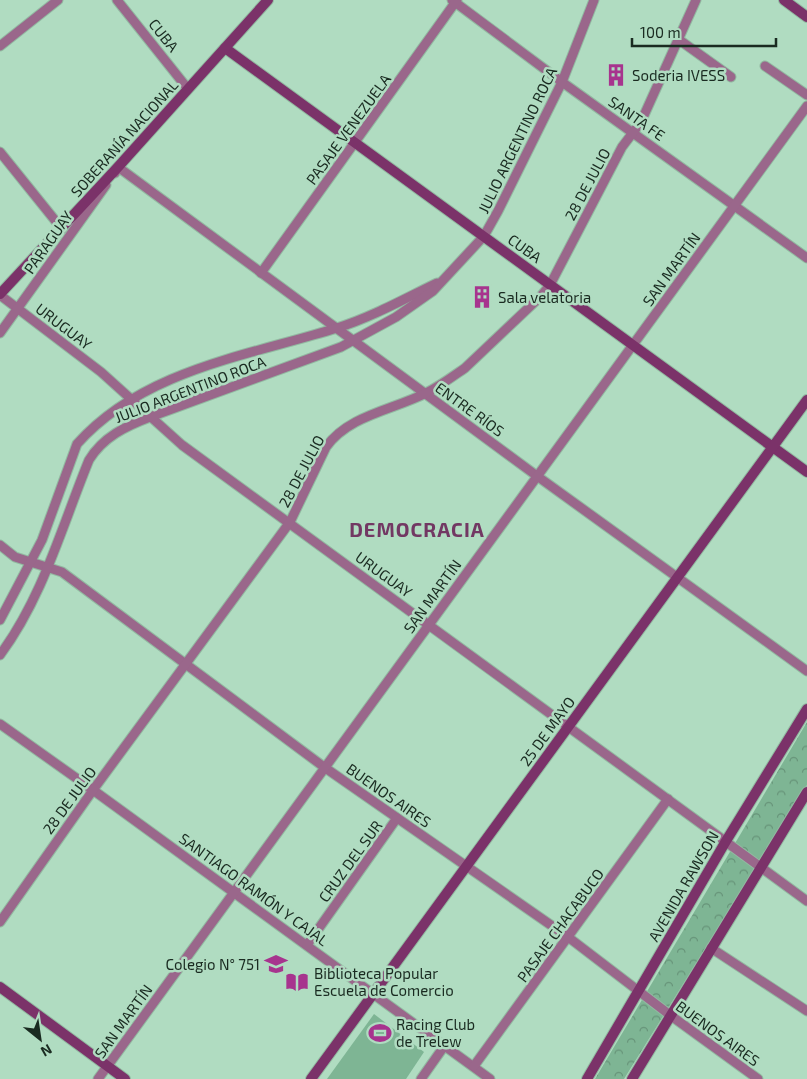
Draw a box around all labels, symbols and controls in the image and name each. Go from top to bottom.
street label: CUBA [145,15,183,56]
scale bar [632,15,776,47]
text: 100 m [640,23,681,41]
building icon: Soderia IVESS [603,62,629,88]
street label: JULIO ARGENTINO ROCA [474,63,561,216]
place label: Soderia IVESS [632,66,725,84]
street label: PASAJE VENEZUELA [302,70,395,188]
street label: SOBERANÍA NACIONAL [67,75,182,200]
street label: SANTA FE [605,92,669,144]
street label: 28 DE JULIO [560,145,614,223]
street label: PARAGUAY [20,207,76,277]
street label: SAN MARTÍN [638,229,704,309]
street label: CUBA [505,230,546,267]
building icon: Sala velatoria [469,284,495,310]
place label: Sala velatoria [498,288,591,306]
street label: URUGUAY [32,299,96,353]
street label: JULIO ARGENTINO ROCA [112,352,269,426]
street label: ENTRE RÍOS [432,378,508,440]
street label: 28 DE JULIO [274,432,328,510]
district label: DEMOCRACIA [349,517,485,541]
street label: URUGUAY [352,547,416,601]
street label: SAN MARTÍN [399,556,465,636]
street label: 25 DE MAYO [516,693,578,769]
street label: BUENOS AIRES [343,759,435,831]
street label: 28 DE JULIO [38,763,100,837]
street label: CRUZ DEL SUR [314,817,386,905]
street label: AVENIDA RAWSON [644,828,722,944]
street label: SANTIAGO RAMÓN Y CAJAL [176,829,332,949]
street label: PASAJE CHACABUCO [513,865,607,985]
school or university icon: Colegio N° 751 [263,951,289,977]
place label: Colegio N° 751 [165,955,260,973]
place label: Biblioteca Popular Escuela de Comercio [314,964,454,999]
library icon: Biblioteca Popular Escuela de Comercio [284,969,310,995]
street label: SAN MARTÍN [90,981,156,1061]
street label: BUENOS AIRES [673,997,763,1069]
north arrow [15,1014,65,1064]
place label: Racing Club de Trelew [396,1015,475,1050]
sports icon: Racing Club de Trelew [367,1020,393,1046]
text: N [38,1041,55,1061]

